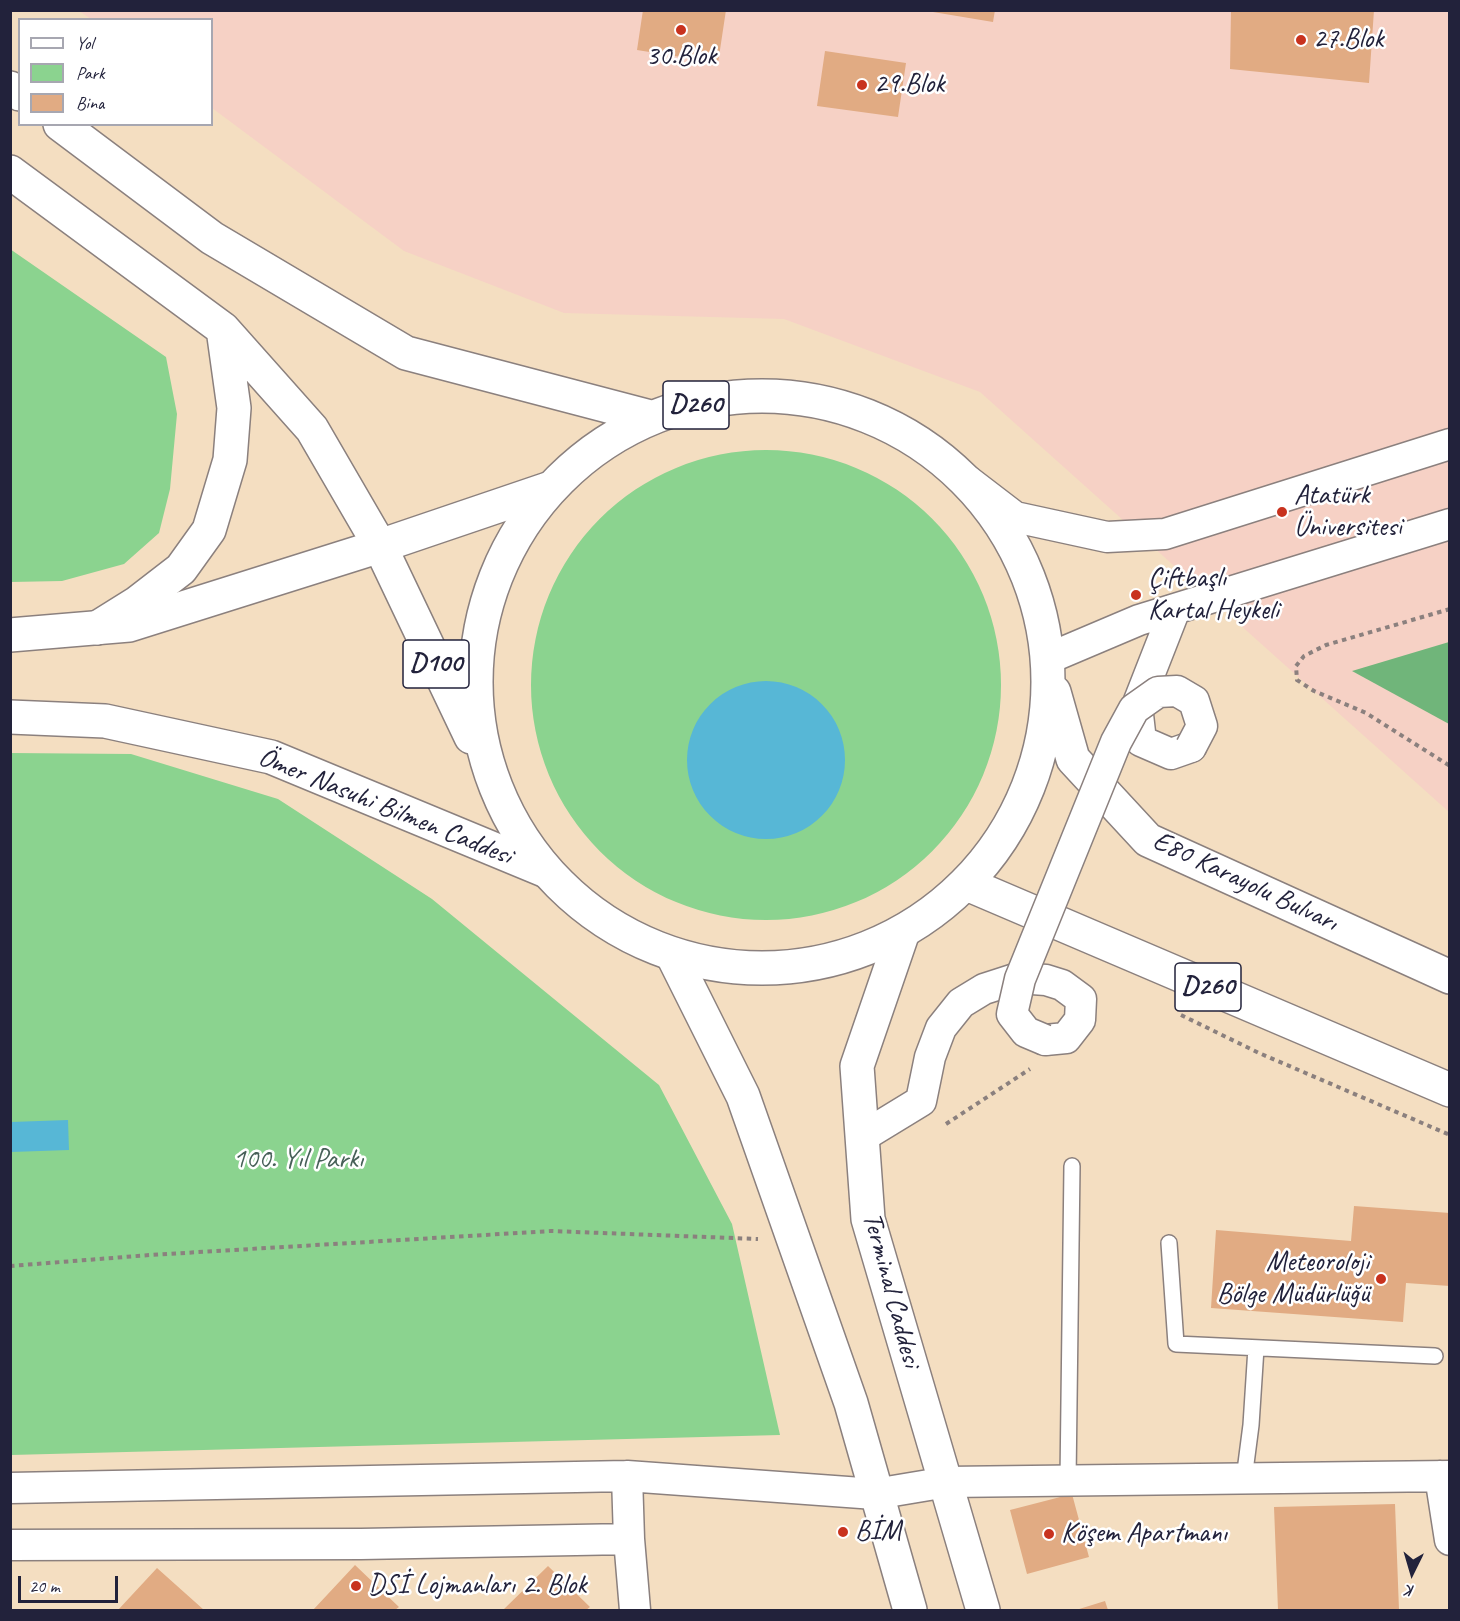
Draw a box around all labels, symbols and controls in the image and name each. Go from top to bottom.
legend [18,18,213,126]
marker: 30.Blok [674,23,688,37]
place label: 27.Blok [1313,23,1383,57]
text: Yol [76,32,93,54]
marker: 27.Blok [1294,33,1308,47]
place label: 30.Blok [646,40,716,74]
text: Park [76,62,105,84]
place label: 29.Blok [874,68,944,102]
marker: 29.Blok [855,78,869,92]
text: Bina [76,92,104,114]
road number: D260 [663,381,729,429]
place label: Atatürk Üniversitesi [1294,479,1402,545]
marker: Atatürk Üniversitesi [1275,505,1289,519]
place label: Çiftbaşlı Kartal Heykeli [1148,562,1279,628]
marker: Çiftbaşlı Kartal Heykeli [1129,588,1143,602]
road number: D100 [403,640,469,688]
street label: Ömer Nasuhi Bilmen Caddesi [253,741,517,873]
street label: E80 Karayolu Bulvarı [1147,824,1343,940]
road number: D260 [1175,963,1241,1011]
park label: 100. Yıl Parkı [233,1143,363,1177]
street label: Terminal Caddesi [854,1209,928,1371]
place label: Meteoroloji Bölge Müdürlüğü [1217,1246,1369,1312]
marker: Meteoroloji Bölge Müdürlüğü [1374,1272,1388,1286]
place label: BİM [855,1515,901,1549]
place label: Köşem Apartmanı [1061,1517,1227,1551]
marker: BİM [836,1525,850,1539]
marker: Köşem Apartmanı [1042,1527,1056,1541]
north arrow [1382,1543,1442,1603]
scale bar [21,1564,122,1602]
place label: DSİ Lojmanları 2. Blok [368,1569,586,1603]
text: 20 m [29,1575,60,1597]
marker: DSİ Lojmanları 2. Blok [349,1579,363,1593]
text: K [1406,1581,1415,1601]

